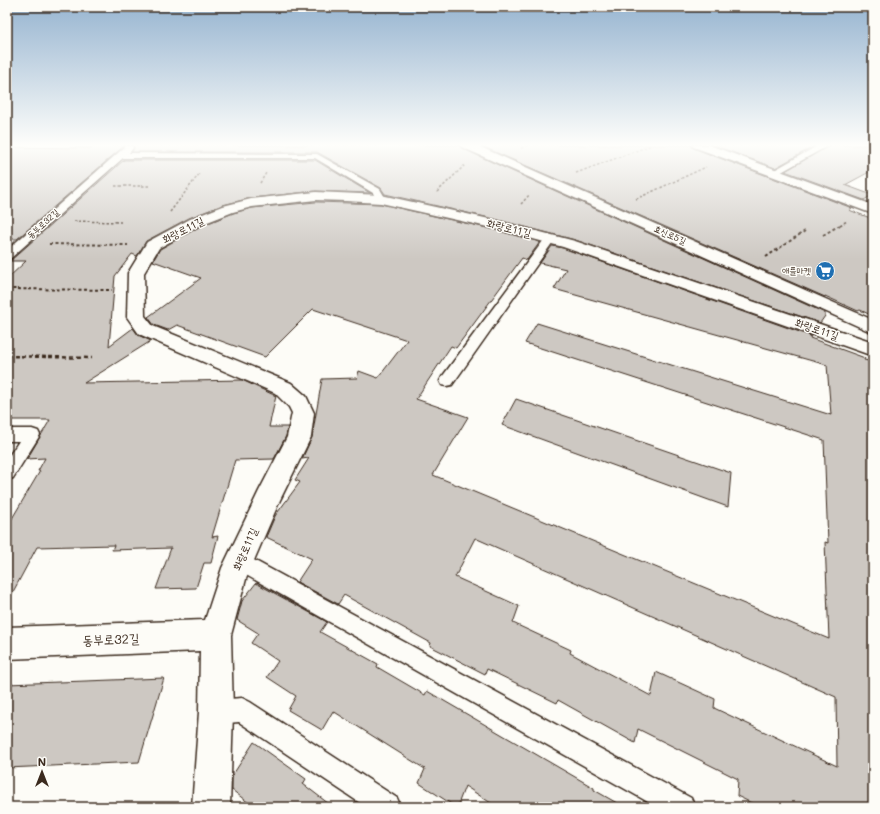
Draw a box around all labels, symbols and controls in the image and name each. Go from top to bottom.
street label: 동부로32길 [24,206,61,241]
street label: 화랑로11길 [159,213,206,247]
street label: 화랑로11길 [485,215,533,240]
street label: 효신로5길 [652,223,689,247]
supermarket icon: 애플마켓 [814,260,836,282]
place label: 애플마켓 [782,265,811,276]
street label: 화랑로11길 [793,314,841,343]
street label: 화랑로11길 [228,525,261,573]
street label: 동부로32길 [82,629,140,648]
north arrow [22,752,62,792]
text: N [38,754,46,769]

